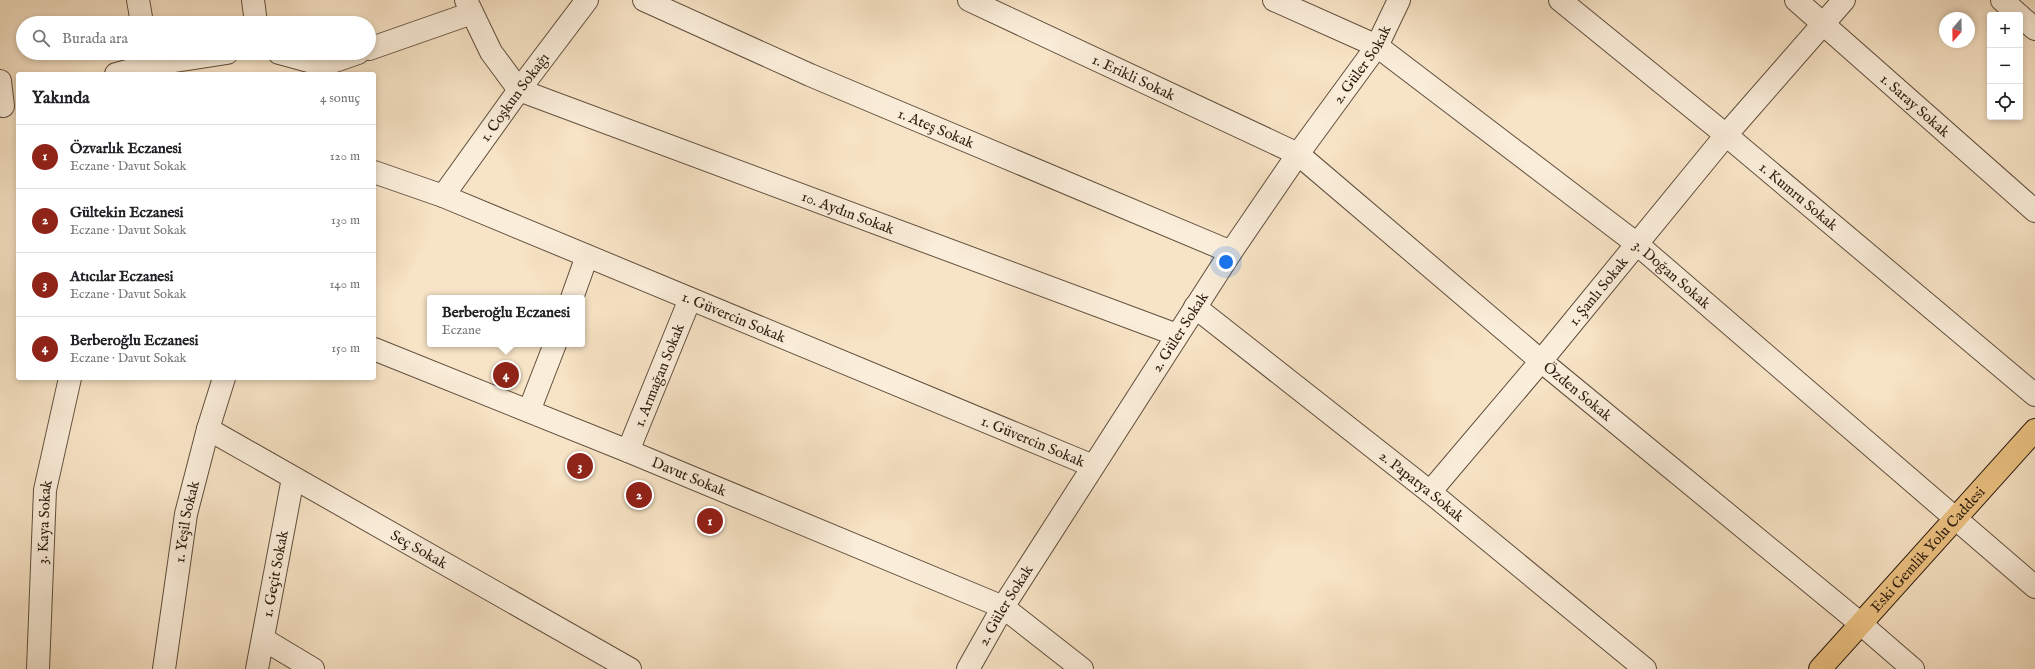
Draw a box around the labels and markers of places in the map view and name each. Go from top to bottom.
pin: 4 [493,360,519,390]
pin: 3 [567,451,593,481]
pin: 2 [626,480,652,510]
pin: 1 [697,506,723,536]

